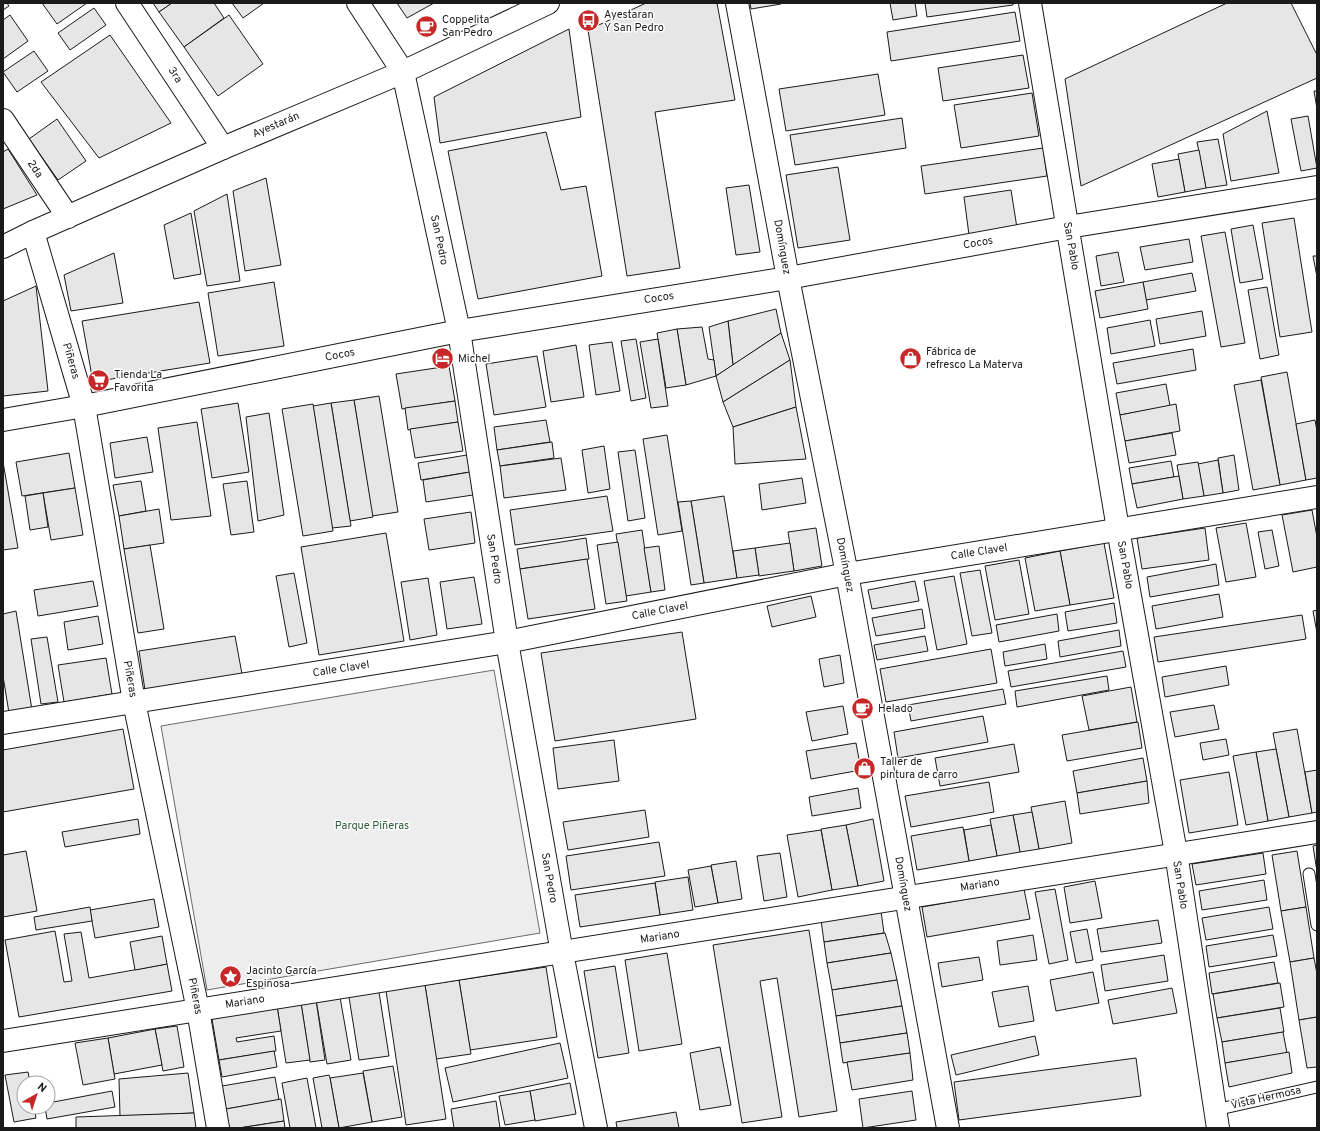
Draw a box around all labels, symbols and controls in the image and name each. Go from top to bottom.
bus stop icon: Ayestaran Y San Pedro [576,8,602,34]
place label: Ayestaran Y San Pedro [604,8,664,35]
cafe icon: Coppelita San Pedro [413,13,439,39]
place label: Coppelita San Pedro [442,13,493,40]
street label: 3ra [165,64,185,86]
street label: Ayestarán [250,109,302,141]
street label: 2da [24,157,46,181]
street label: San Pedro [427,214,451,266]
street label: Domínguez [770,218,794,276]
street label: San Pablo [1060,221,1082,271]
street label: Cocos [962,233,994,253]
street label: Cocos [643,289,675,307]
street label: Piñeras [59,341,83,381]
street label: Cocos [324,345,356,365]
shop icon: Fábrica de refresco La Materva [897,345,923,371]
place label: Fábrica de refresco La Materva [926,345,1023,372]
hotel icon: Michel [430,346,456,372]
place label: Michel [458,352,490,366]
supermarket icon: Tienda La Favorita [85,368,111,394]
place label: Tienda La Favorita [114,368,162,395]
street label: San Pedro [483,533,505,585]
street label: Domínguez [833,536,857,594]
street label: San Pablo [1114,540,1136,590]
street label: Calle Clavel [950,541,1008,563]
street label: Calle Clavel [631,599,689,623]
street label: Calle Clavel [312,658,370,680]
street label: Piñeras [120,660,140,698]
cafe icon: Helado [849,696,875,722]
place label: Helado [878,702,913,716]
shop icon: Taller de pintura de carro [851,755,877,781]
place label: Taller de pintura de carro [880,755,958,782]
park label: Parque Piñeras [335,819,409,833]
street label: San Pedro [538,852,560,904]
street label: Domínguez [891,855,915,913]
street label: San Pablo [1169,860,1191,910]
street label: Mariano [959,875,1001,895]
street label: Mariano [639,927,681,947]
place icon: Jacinto García Espinosa [217,964,243,990]
place label: Jacinto García Espinosa [246,964,317,991]
street label: Piñeras [185,977,205,1015]
street label: Mariano [224,992,266,1012]
north arrow [16,1075,56,1115]
text: N [34,1080,49,1096]
street label: Vista Hermosa [1229,1083,1303,1113]

